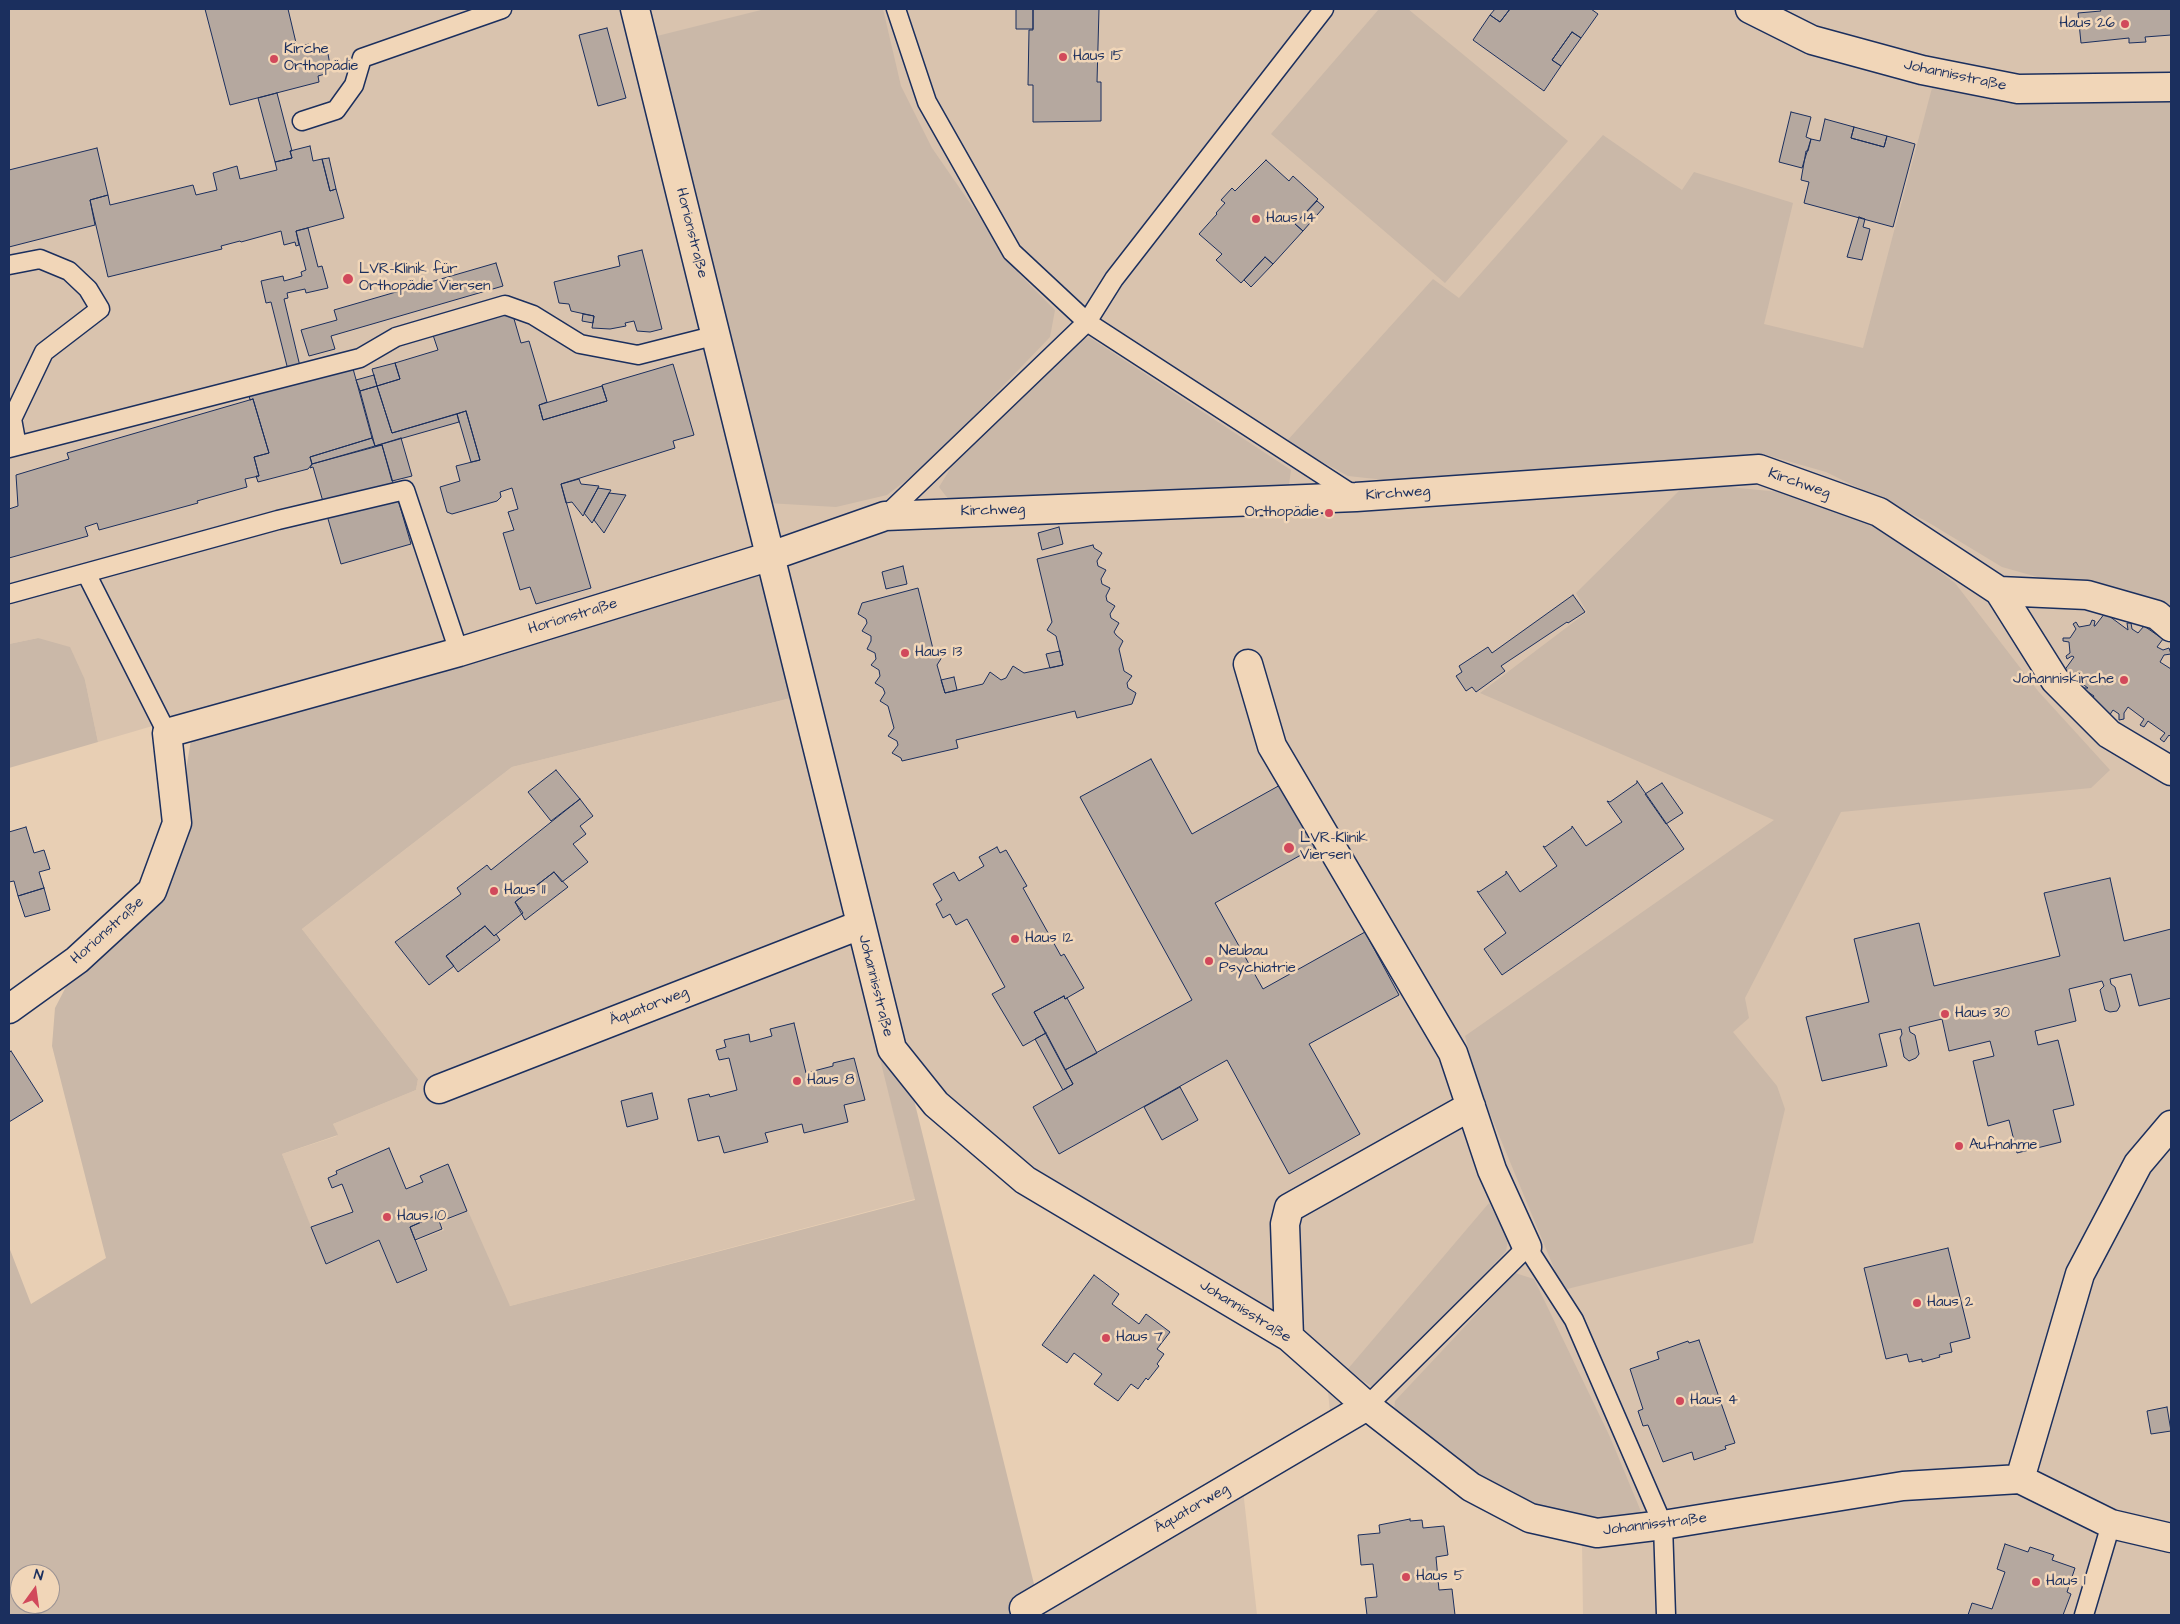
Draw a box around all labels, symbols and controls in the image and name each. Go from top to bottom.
place label: Haus 26 [2059,15,2115,33]
marker: Haus 26 [2119,18,2131,30]
place label: Kirche Orthopädie [284,41,358,76]
place label: Haus 15 [1073,48,1123,66]
marker: Haus 15 [1057,51,1069,63]
marker: Kirche Orthopädie [268,53,280,65]
street label: Johannisstraße [1902,56,2008,96]
street label: Horionstraße [671,186,711,280]
place label: Haus 14 [1266,210,1316,228]
marker: Haus 14 [1250,213,1262,225]
place label: LVR-Klinik für Orthopädie Viersen [359,261,491,296]
marker: LVR-Klinik für Orthopädie Viersen [341,272,355,286]
street label: Kirchweg [1766,465,1832,503]
street label: Kirchweg [1365,483,1431,505]
street label: Kirchweg [960,501,1026,521]
place label: Orthopädie [1245,504,1319,522]
marker: Orthopädie [1323,507,1335,519]
street label: Horionstraße [526,595,620,639]
place label: Haus 13 [915,644,962,662]
marker: Haus 13 [899,647,911,659]
place label: Johanniskirche [2013,671,2114,689]
marker: Johanniskirche [2118,674,2130,686]
place label: LVR-Klinik Viersen [1300,830,1368,865]
marker: LVR-Klinik Viersen [1282,841,1296,855]
place label: Haus 11 [504,882,546,900]
marker: Haus 11 [488,885,500,897]
street label: Horionstraße [68,893,148,969]
place label: Haus 12 [1025,930,1073,948]
street label: Johannisstraße [854,933,896,1039]
marker: Haus 12 [1009,933,1021,945]
place label: Neubau Psychiatrie [1219,943,1296,978]
marker: Neubau Psychiatrie [1203,955,1215,967]
street label: Äquatorweg [607,984,691,1030]
place label: Haus 30 [1955,1005,2010,1023]
marker: Haus 30 [1939,1008,1951,1020]
place label: Haus 8 [807,1072,855,1090]
marker: Haus 8 [791,1075,803,1087]
place label: Aufnahme [1969,1137,2037,1155]
marker: Aufnahme [1953,1140,1965,1152]
place label: Haus 10 [397,1208,446,1226]
marker: Haus 10 [381,1211,393,1223]
street label: Johannisstraße [1196,1277,1294,1347]
place label: Haus 2 [1927,1294,1973,1312]
marker: Haus 2 [1911,1297,1923,1309]
place label: Haus 7 [1116,1329,1163,1347]
marker: Haus 7 [1100,1332,1112,1344]
place label: Haus 4 [1690,1392,1738,1410]
marker: Haus 4 [1674,1395,1686,1407]
street label: Äquatorweg [1151,1480,1233,1538]
street label: Johannisstraße [1602,1510,1708,1540]
north arrow [10,1564,60,1614]
text: N [32,1565,45,1586]
place label: Haus 5 [1416,1568,1464,1586]
marker: Haus 5 [1400,1571,1412,1583]
place label: Haus 1 [2046,1573,2086,1591]
marker: Haus 1 [2030,1576,2042,1588]

